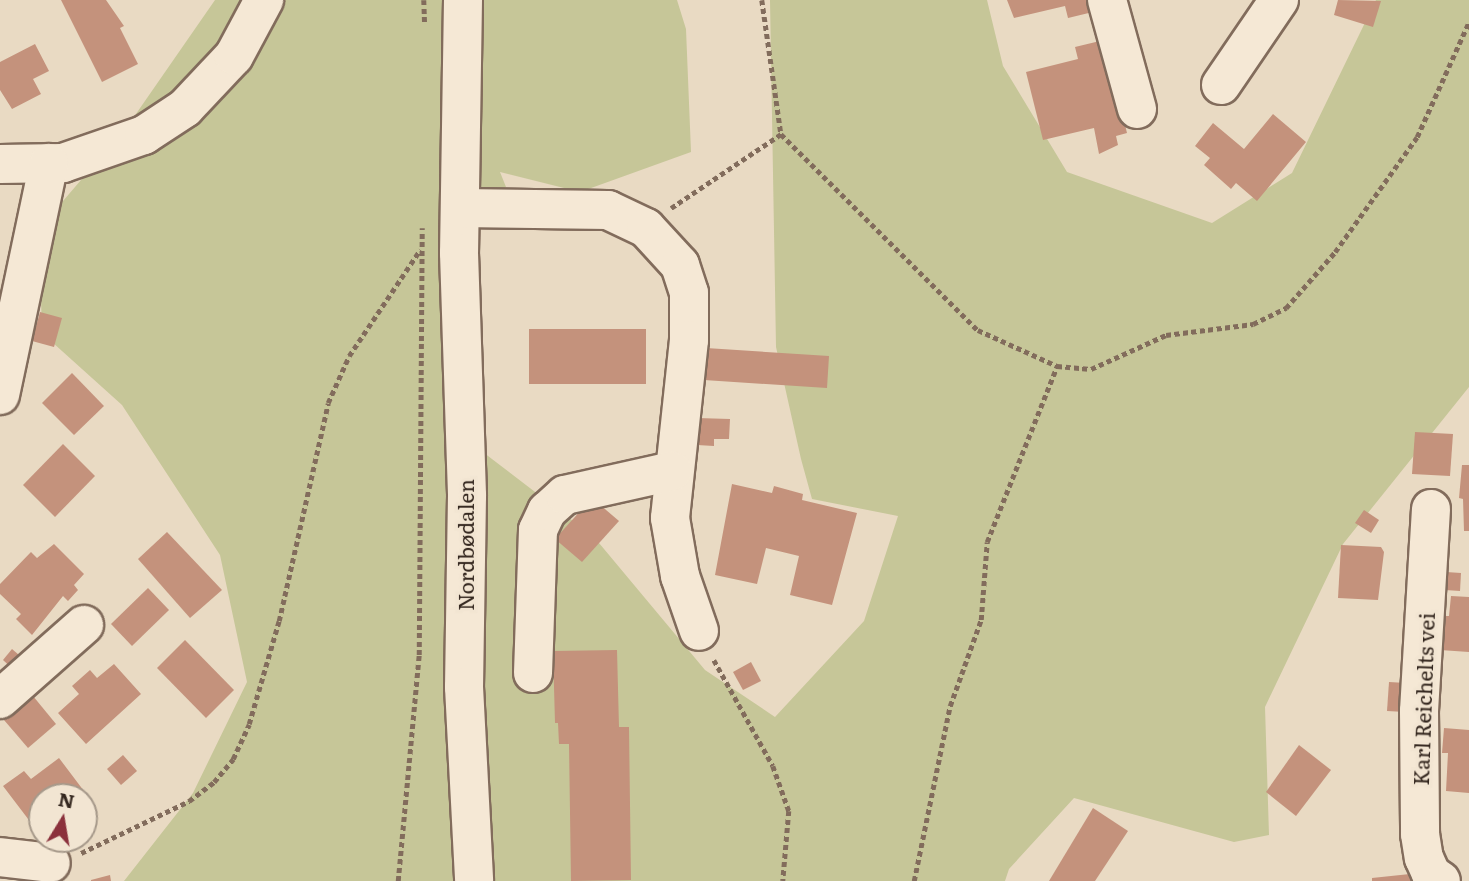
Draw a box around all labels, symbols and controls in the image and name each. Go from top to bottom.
street label: Nordbødalen [452,479,478,611]
street label: Karl Reichelts vei [1407,612,1439,786]
north arrow [28,783,98,853]
text: N [56,784,77,815]

